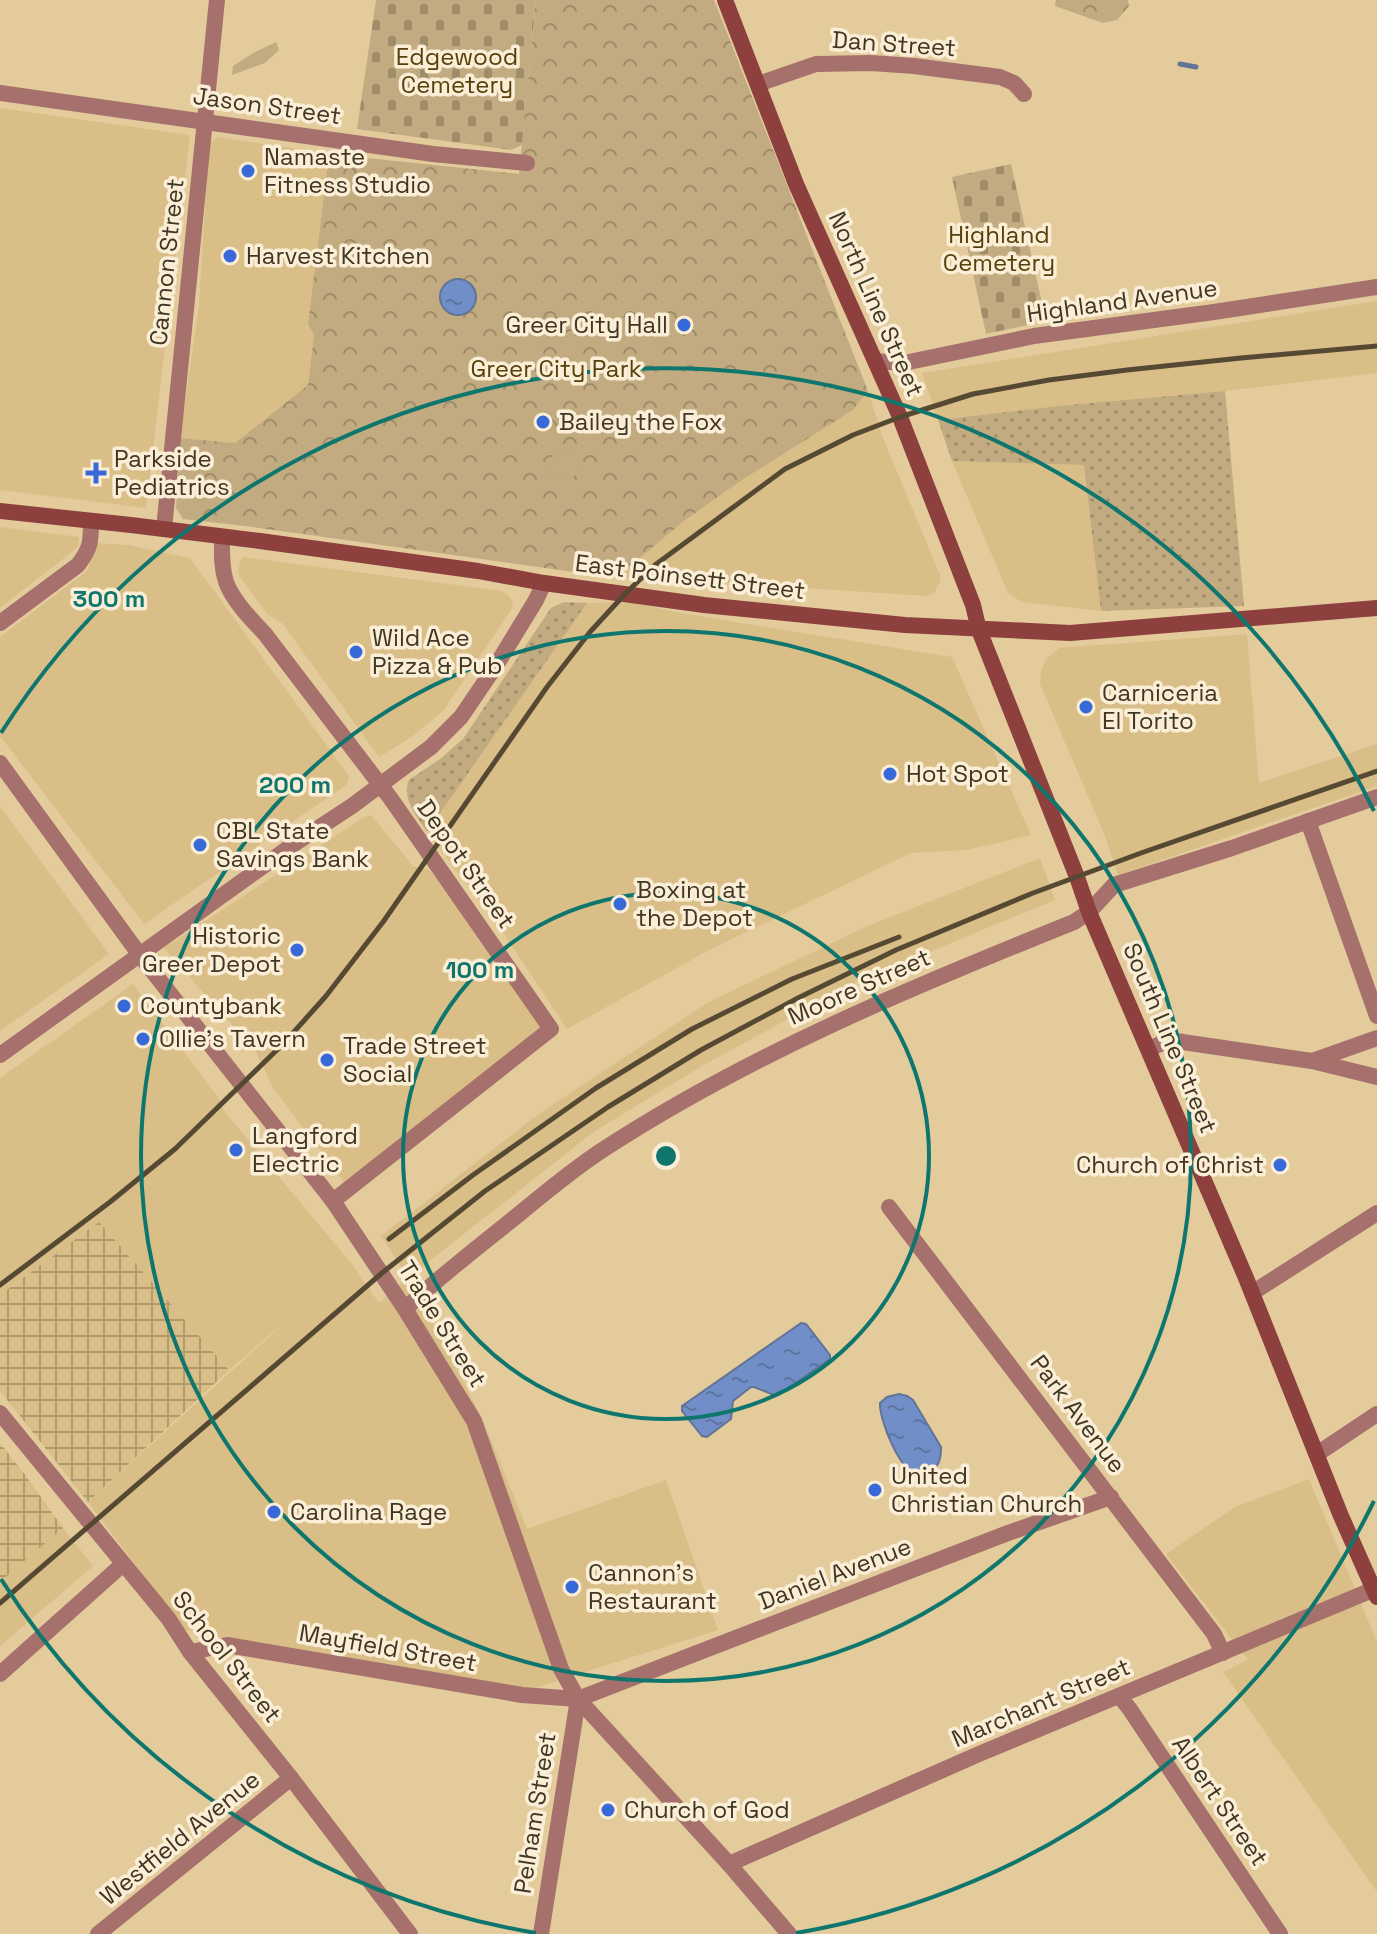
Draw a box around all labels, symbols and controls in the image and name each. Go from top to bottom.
street label: Dan Street [831,24,957,63]
park label: Edgewood Cemetery [396,41,518,100]
street label: Jason Street [191,80,343,131]
place label: Namaste Fitness Studio [264,141,431,200]
marker: Namaste Fitness Studio [239,162,257,180]
street label: Cannon Street [142,177,191,347]
street label: North Line Street [822,207,931,401]
park label: Highland Cemetery [943,219,1055,278]
place label: Harvest Kitchen [246,240,430,271]
marker: Harvest Kitchen [221,247,239,265]
street label: Highland Avenue [1025,272,1219,329]
place label: Greer City Hall [505,309,668,340]
marker: Greer City Hall [675,316,693,334]
park label: Greer City Park [470,353,642,384]
place label: Bailey the Fox [559,406,723,437]
marker: Bailey the Fox [534,413,552,431]
place label: Parkside Pediatrics [114,443,230,502]
marker: Parkside Pediatrics [85,462,107,484]
street label: East Poinsett Street [573,547,807,606]
text: 300 m [73,583,145,614]
place label: Wild Ace Pizza & Pub [372,622,502,681]
marker: Wild Ace Pizza & Pub [347,643,365,661]
place label: Carniceria El Torito [1102,677,1218,736]
marker: Carniceria El Torito [1077,698,1095,716]
place label: Hot Spot [906,758,1009,789]
marker: Hot Spot [881,765,899,783]
text: 200 m [259,769,331,800]
street label: Depot Street [411,793,522,934]
place label: CBL State Savings Bank [216,815,369,874]
marker: CBL State Savings Bank [191,836,209,854]
place label: Boxing at the Depot [636,874,753,933]
marker: Boxing at the Depot [611,895,629,913]
place label: Historic Greer Depot [142,920,281,979]
street label: South Line Street [1116,938,1224,1138]
marker: Historic Greer Depot [288,941,306,959]
street label: Moore Street [783,941,935,1032]
text: 100 m [446,954,514,985]
place label: Countybank [140,990,282,1021]
marker: Countybank [115,997,133,1015]
place label: Ollie's Tavern [159,1023,306,1054]
marker: Ollie's Tavern [134,1030,152,1048]
place label: Trade Street Social [343,1030,487,1089]
marker: Trade Street Social [318,1051,336,1069]
place label: Langford Electric [252,1120,358,1179]
marker: Langford Electric [227,1141,245,1159]
centre of rings [652,1142,680,1170]
place label: Church of Christ [1076,1149,1264,1180]
marker: Church of Christ [1271,1156,1289,1174]
street label: Trade Street [391,1255,494,1393]
street label: Park Avenue [1024,1348,1133,1479]
place label: United Christian Church [891,1460,1082,1519]
marker: United Christian Church [866,1481,884,1499]
place label: Carolina Rage [290,1496,447,1527]
marker: Carolina Rage [265,1503,283,1521]
street label: Daniel Avenue [754,1530,916,1617]
place label: Cannon's Restaurant [588,1557,717,1616]
marker: Cannon's Restaurant [563,1578,581,1596]
street label: School Street [166,1585,289,1729]
street label: Mayfield Street [297,1617,479,1678]
street label: Marchant Street [947,1651,1135,1754]
street label: Pelham Street [506,1730,563,1896]
street label: Albert Street [1166,1730,1275,1872]
street label: Westfield Avenue [93,1764,266,1912]
place label: Church of God [624,1794,790,1825]
marker: Church of God [599,1801,617,1819]

